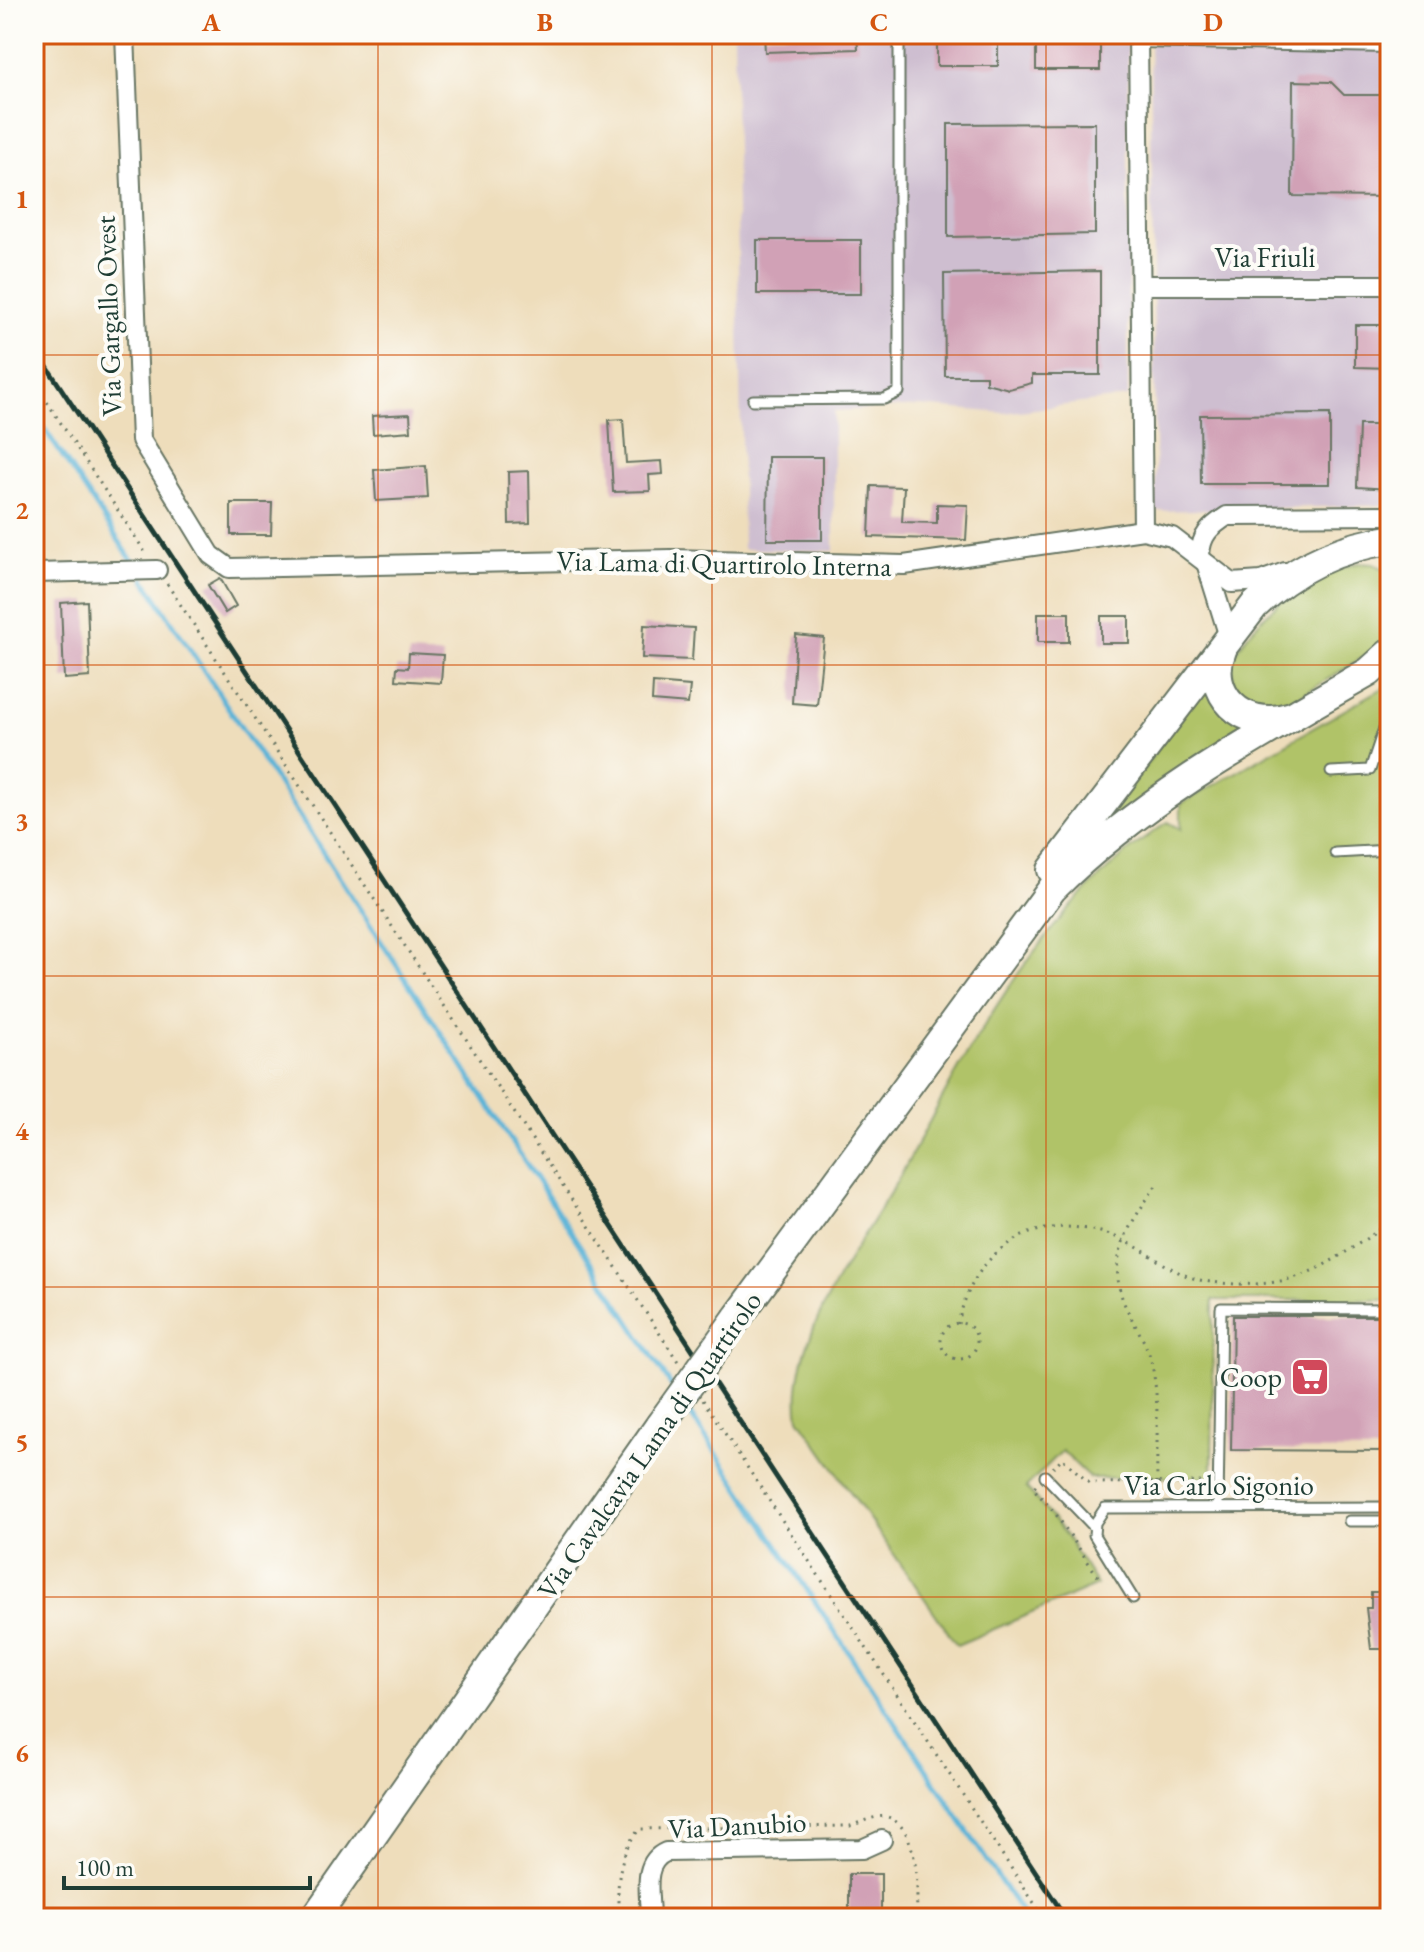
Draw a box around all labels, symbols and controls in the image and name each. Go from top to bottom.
text: A [201,5,221,39]
text: B [537,5,553,39]
text: C [870,5,888,39]
text: D [1203,5,1223,39]
text: 1 [15,182,29,216]
street label: Via Gargallo Ovest [87,215,129,417]
street label: Via Friuli [1215,239,1316,275]
text: 2 [15,493,29,527]
street label: Via Lama di Quartirolo Interna [556,542,893,584]
text: 3 [15,804,29,838]
text: 4 [15,1114,29,1148]
street label: Via Cavalcavia Lama di Quartirolo [529,1284,769,1606]
supermarket icon: Coop [1289,1356,1331,1398]
place label: Coop [1220,1359,1282,1395]
text: 5 [15,1425,29,1459]
street label: Via Carlo Sigonio [1124,1467,1314,1503]
text: 6 [15,1736,29,1770]
street label: Via Danubio [667,1803,807,1847]
scale bar [64,1840,310,1890]
text: 100 m [76,1852,134,1883]

